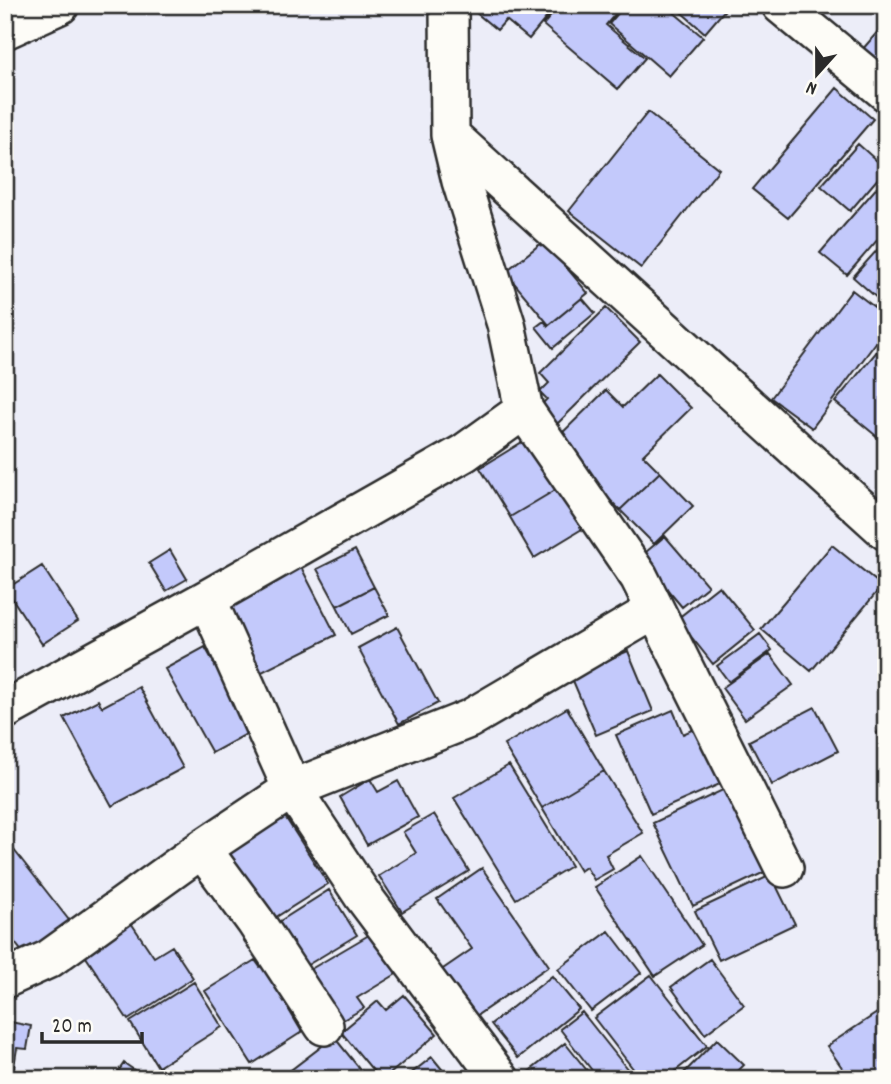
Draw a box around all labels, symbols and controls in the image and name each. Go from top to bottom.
north arrow [782,38,852,108]
text: N [803,72,821,101]
scale bar [42,1000,142,1044]
text: 20 m [52,1013,92,1043]

